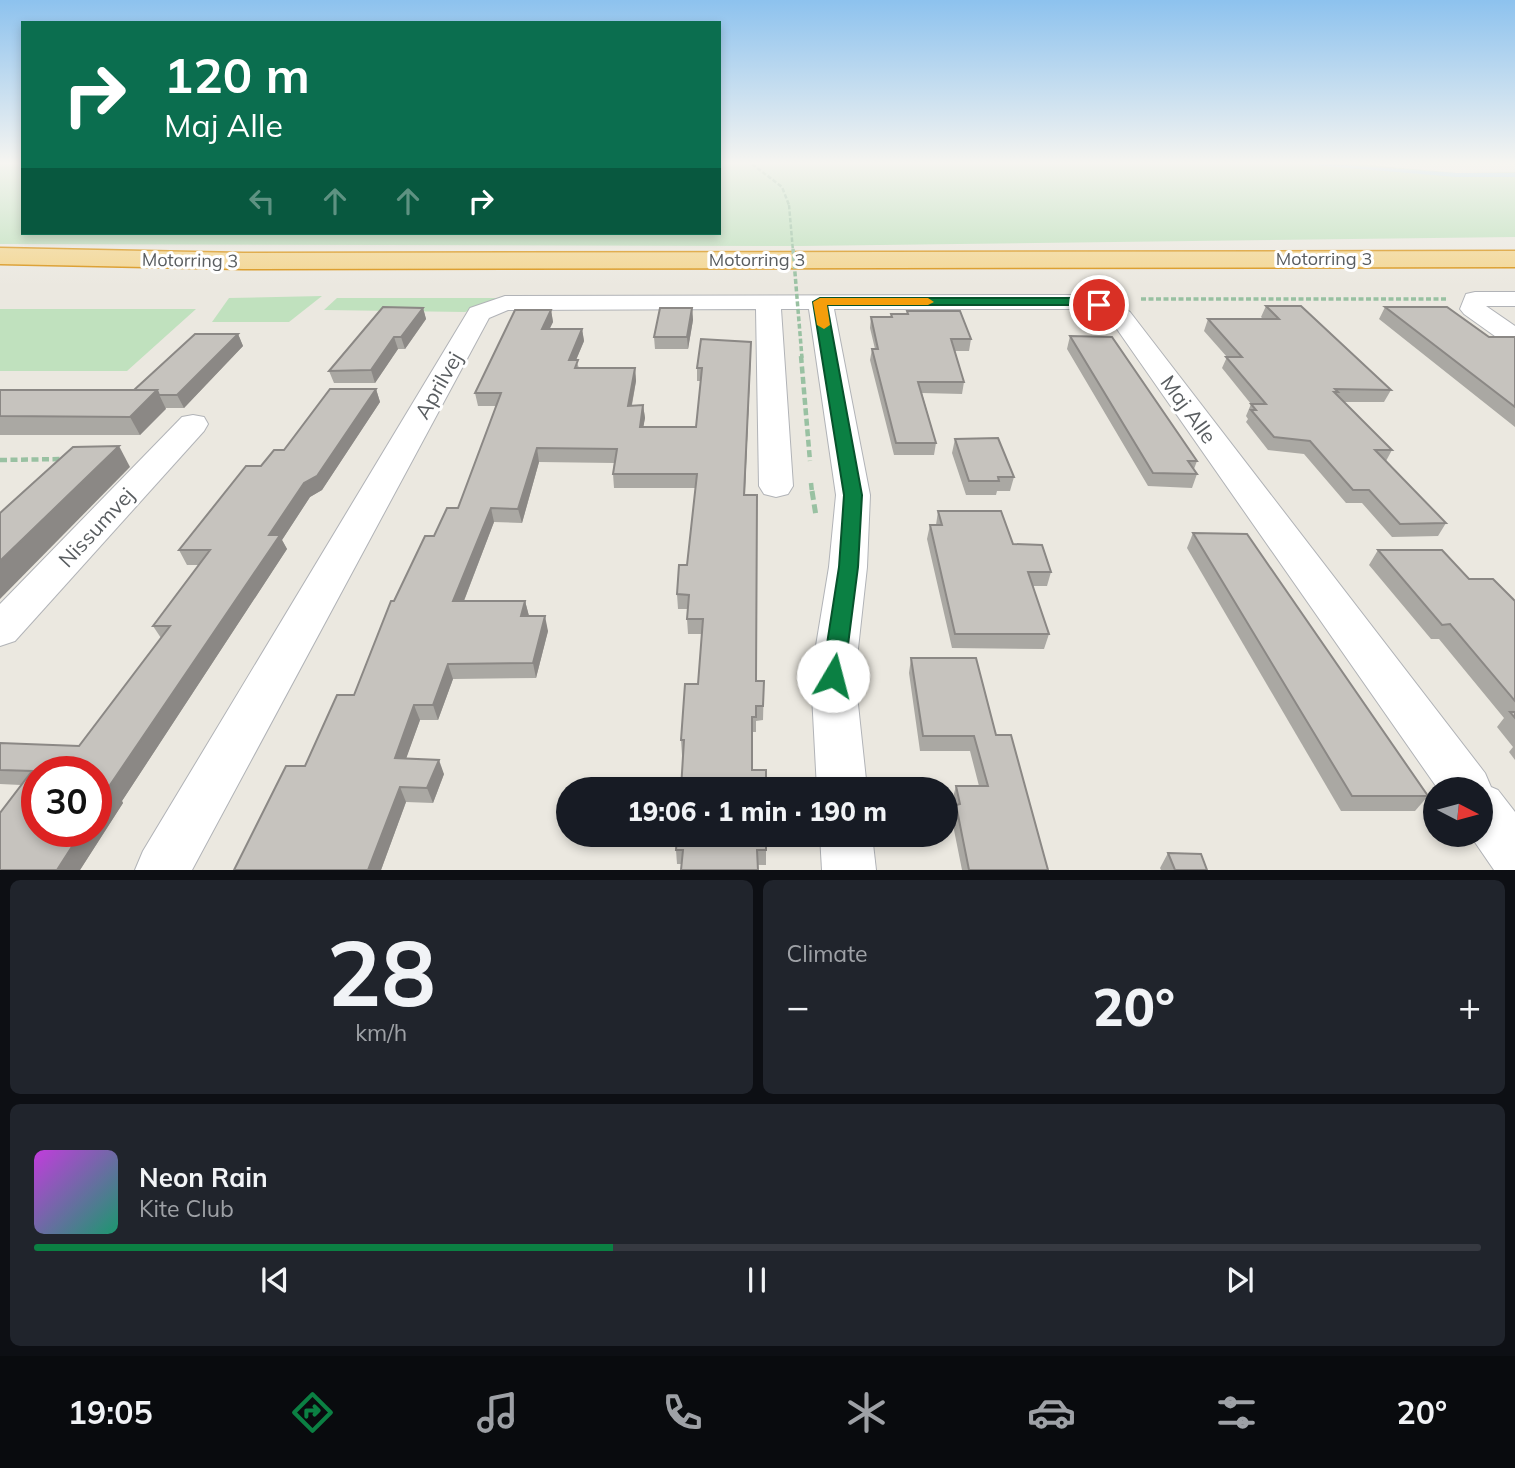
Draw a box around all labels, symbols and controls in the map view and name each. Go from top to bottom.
text: 120 m [164,44,310,105]
icon: right [49,49,140,140]
text: Maj Alle [164,105,283,145]
icon: left [243,182,281,220]
icon: ahead [316,182,354,220]
icon: ahead [389,182,427,220]
icon: right [462,182,500,220]
street label: Motorring 3 [1276,247,1372,270]
street label: Motorring 3 [142,248,238,272]
street label: Motorring 3 [709,248,805,271]
pin [1069,275,1129,335]
icon: arrive [1080,286,1118,324]
street label: Aprilvej [408,347,468,423]
street label: Maj Alle [1156,370,1222,448]
street label: Nissumvej [53,482,139,572]
position arrow [796,639,870,713]
speed limit sign: 30 [21,756,112,847]
north arrow [1423,777,1493,847]
map controls [1423,777,1493,847]
text: 19:06 · 1 min · 190 m [627,795,887,828]
text: 28 [327,915,436,1029]
text: Climate [787,939,868,968]
text: 20° [1093,974,1175,1039]
text: − [787,982,809,1030]
text: + [1458,982,1481,1030]
text: km/h [355,1018,407,1047]
text: Neon Rain [139,1161,268,1194]
text: Kite Club [139,1194,234,1223]
icon: previous [256,1261,294,1299]
icon: pause [738,1261,776,1299]
icon: next [1221,1261,1259,1299]
icon: directions [288,1388,337,1437]
icon: music [473,1388,522,1437]
icon: phone [658,1388,707,1437]
icon: climate [842,1388,891,1437]
icon: car [1027,1388,1076,1437]
icon: filters [1212,1388,1261,1437]
text: 19:05 [68,1392,153,1432]
text: 20° [1397,1392,1447,1432]

